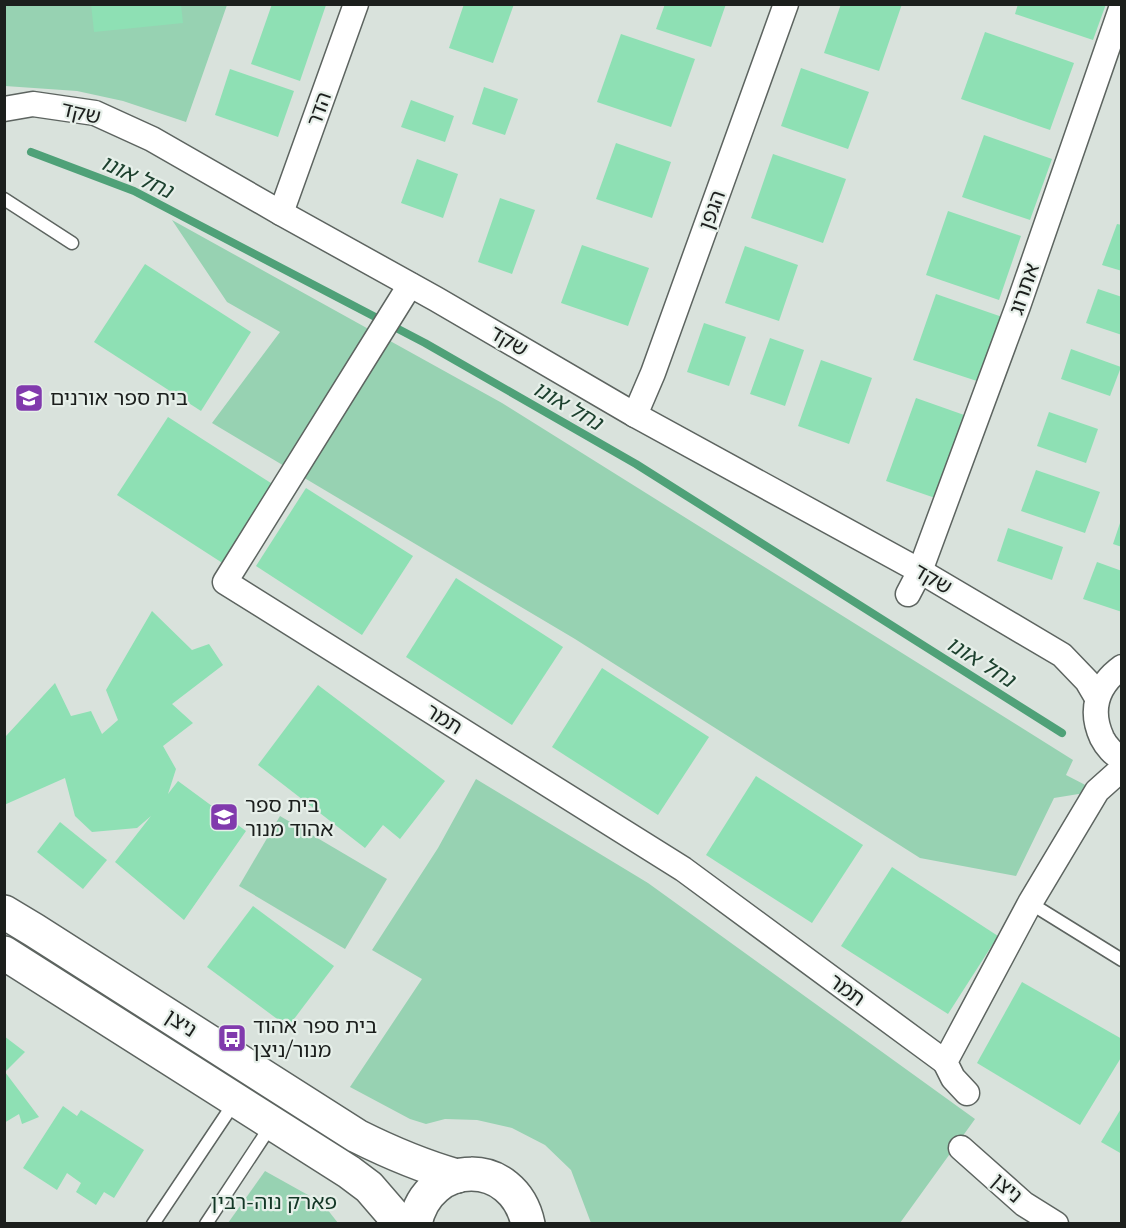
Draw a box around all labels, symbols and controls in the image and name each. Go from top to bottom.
street label: הדר [301,88,336,129]
street label: שקד [59,96,103,129]
water label: נחל אונו [97,149,178,205]
street label: הגפן [693,187,730,233]
street label: אתרוג [1003,260,1044,318]
street label: שקד [486,320,533,361]
water label: נחל אונו [528,375,609,437]
school or university icon: בית ספר אורנים [13,382,45,414]
place label: בית ספר אורנים [50,385,188,410]
street label: שקד [910,558,957,599]
water label: נחל אונו [942,630,1021,694]
street label: תמר [421,698,467,739]
place label: בית ספר אהוד מנור [245,792,334,841]
school or university icon: בית ספר אהוד מנור [208,801,240,833]
street label: תמר [824,968,870,1011]
street label: ניצן [161,1003,202,1042]
place label: בית ספר אהוד מנור/ניצן [253,1013,377,1062]
bus stop icon: בית ספר אהוד מנור/ניצן [216,1022,248,1054]
street label: ניצן [987,1168,1028,1208]
park label: פארק נוה-רבין [211,1189,337,1214]

